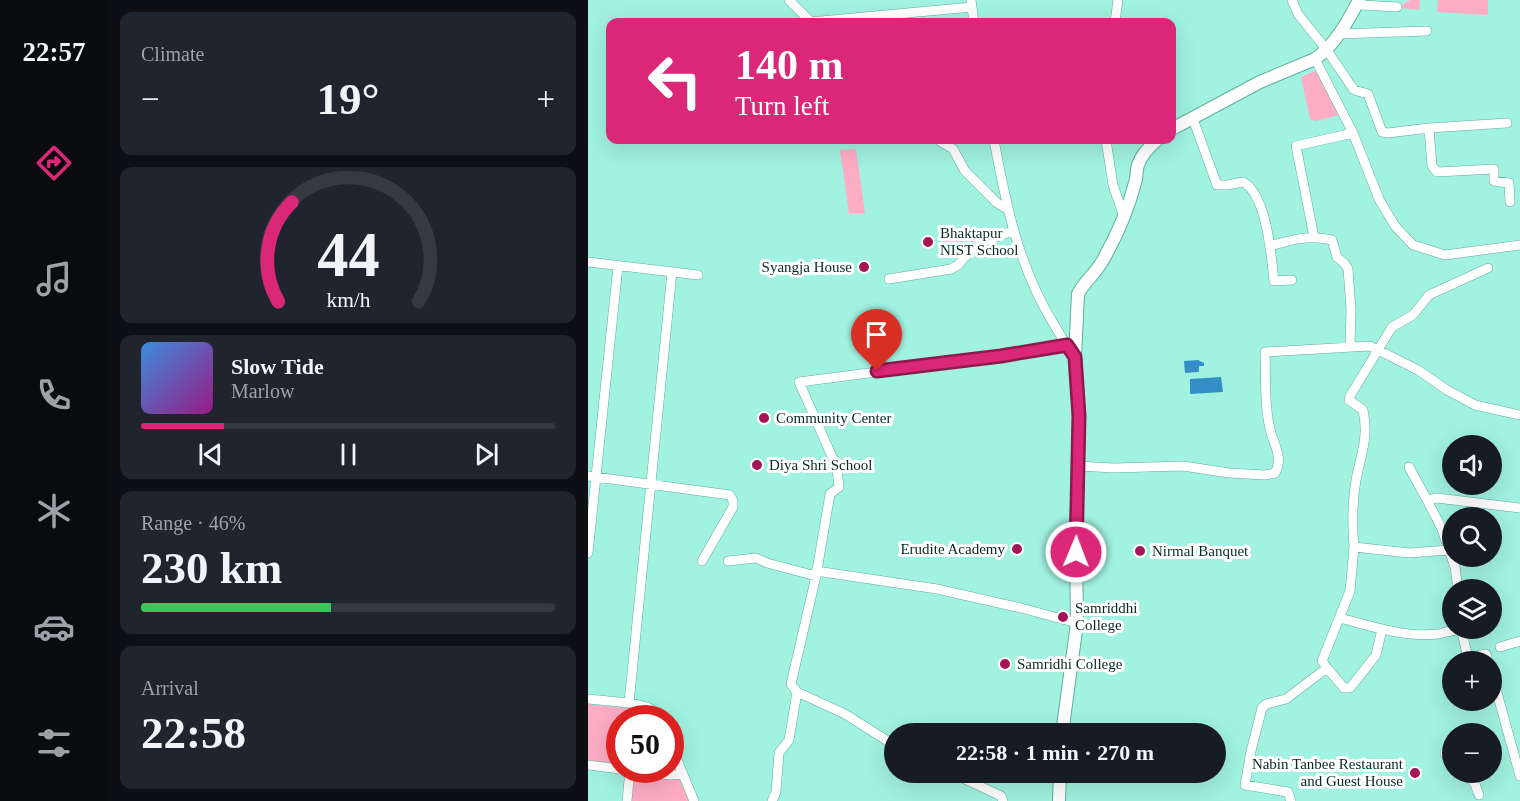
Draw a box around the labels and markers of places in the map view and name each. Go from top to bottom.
place label: Bhaktapur NIST School [940,225,1018,258]
marker: Bhaktapur NIST School [921,235,935,249]
place label: Syangja House [762,259,852,275]
marker: Syangja House [857,260,871,274]
pin [851,309,902,371]
place label: Community Center [776,410,891,426]
marker: Community Center [757,411,771,425]
place label: Diya Shri School [769,457,872,473]
marker: Diya Shri School [750,458,764,472]
place label: Erudite Academy [900,541,1005,557]
marker: Erudite Academy [1010,542,1024,556]
place label: Nirmal Banquet [1152,543,1249,559]
marker: Nirmal Banquet [1133,544,1147,558]
place label: Samriddhi College [1075,600,1138,633]
marker: Samriddhi College [1056,610,1070,624]
place label: Samridhi College [1017,656,1123,672]
marker: Samridhi College [998,657,1012,671]
place label: Nabin Tanbee Restaurant and Guest House [1252,756,1404,789]
marker: Nabin Tanbee Restaurant and Guest House [1408,766,1422,780]

